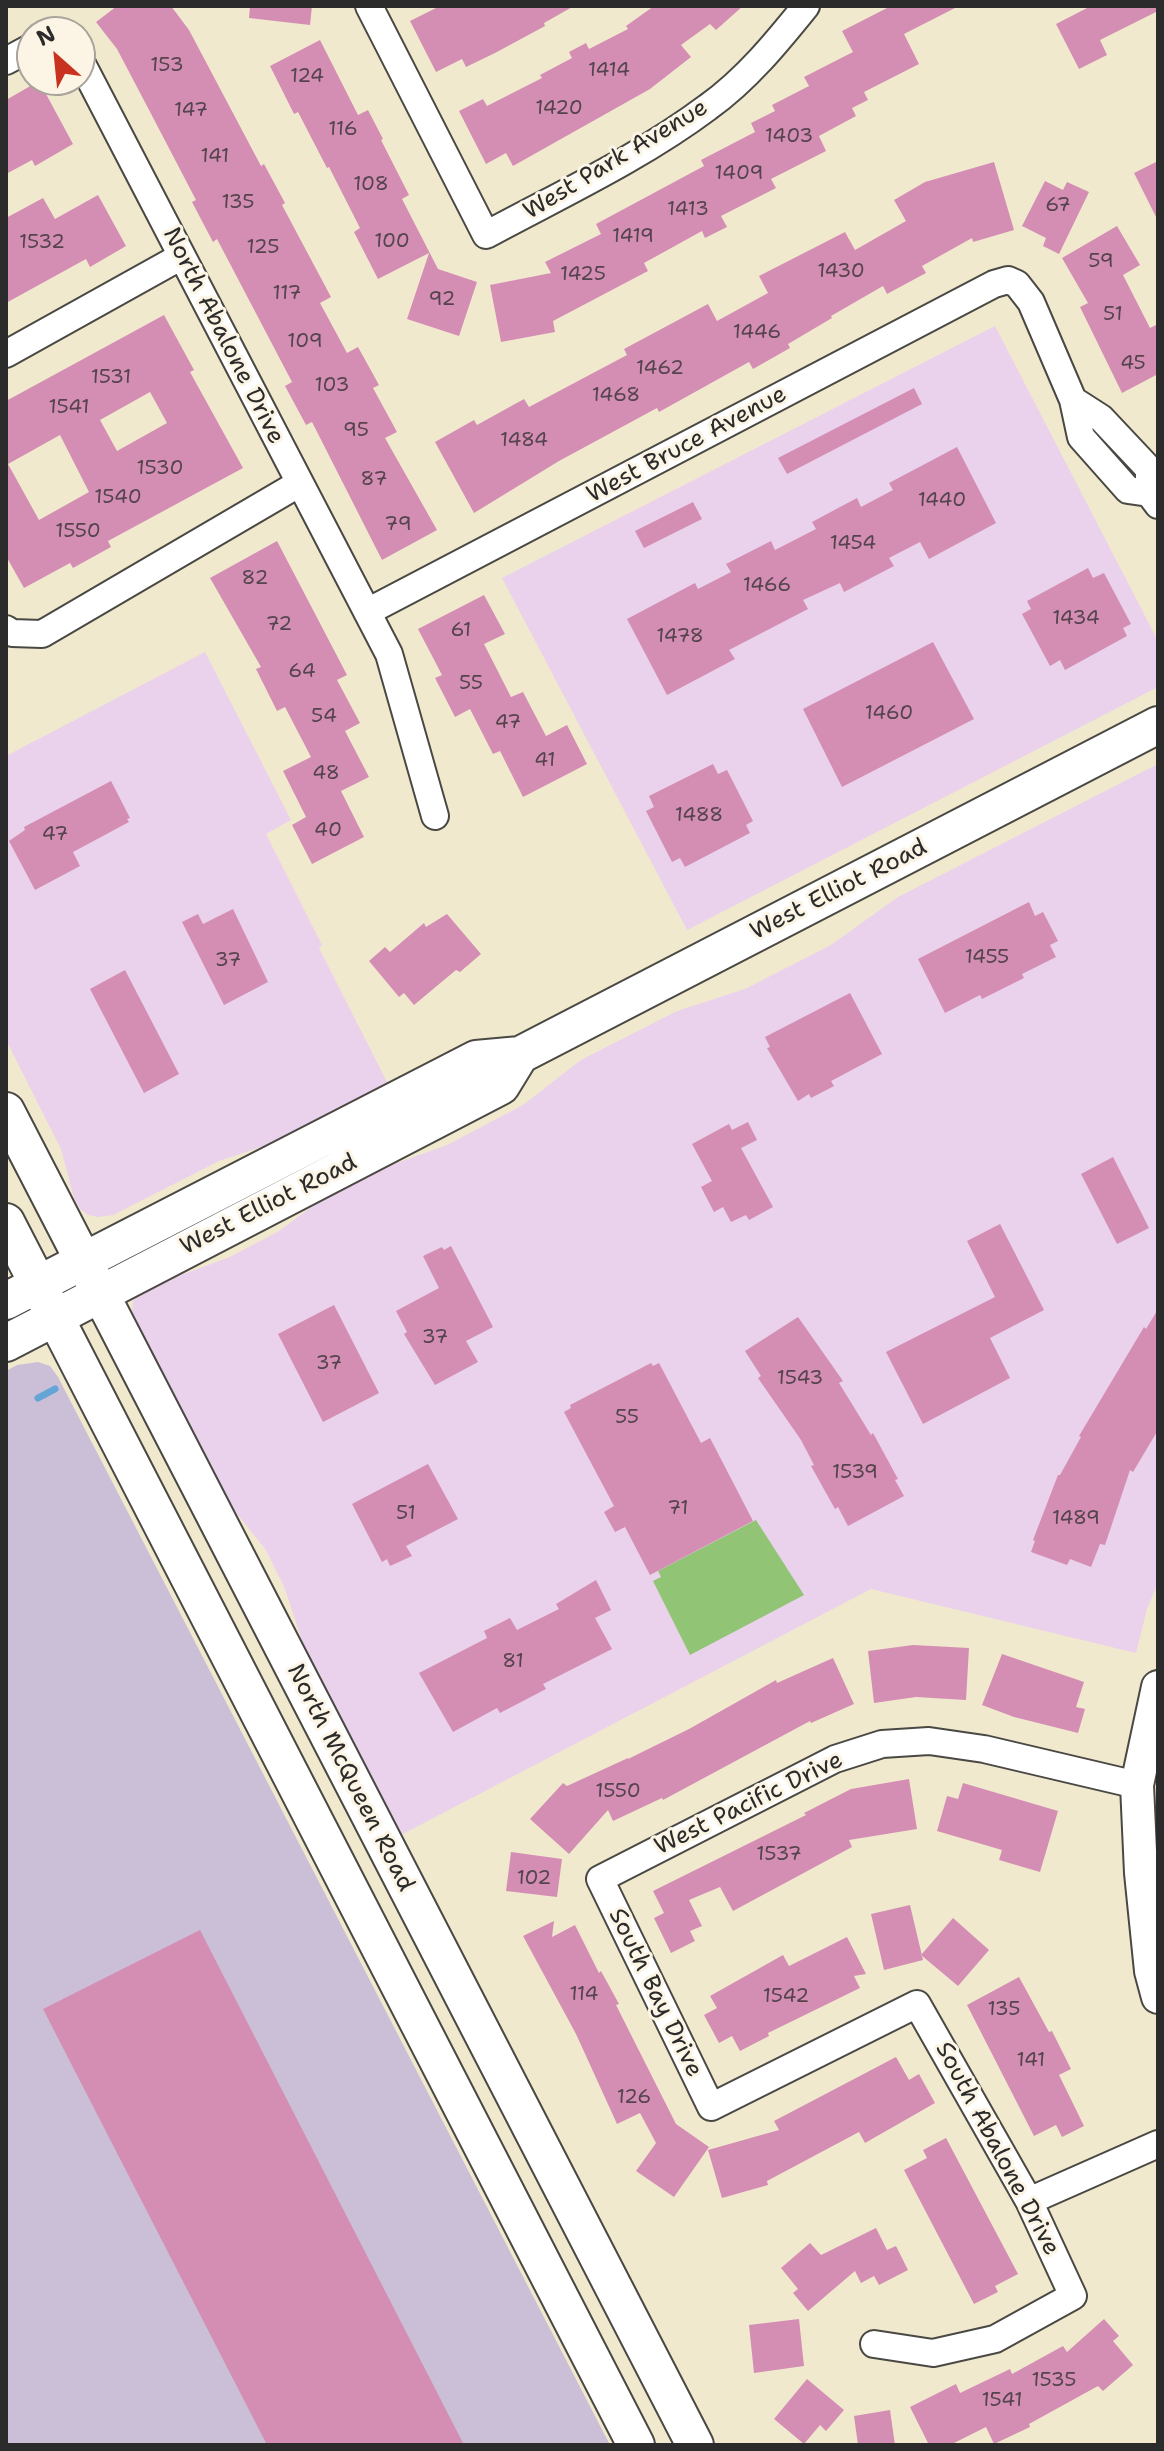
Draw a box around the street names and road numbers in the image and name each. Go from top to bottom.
street label: West Park Avenue [519,94,713,226]
street label: North Abalone Drive [156,223,290,449]
street label: West Bruce Avenue [582,380,792,510]
street label: West Elliot Road [746,833,932,947]
street label: West Elliot Road [176,1148,362,1262]
street label: North McQueen Road [280,1659,420,1897]
street label: West Pacific Drive [650,1746,848,1862]
street label: South Bay Drive [602,1904,708,2082]
street label: South Abalone Drive [929,2037,1065,2261]

